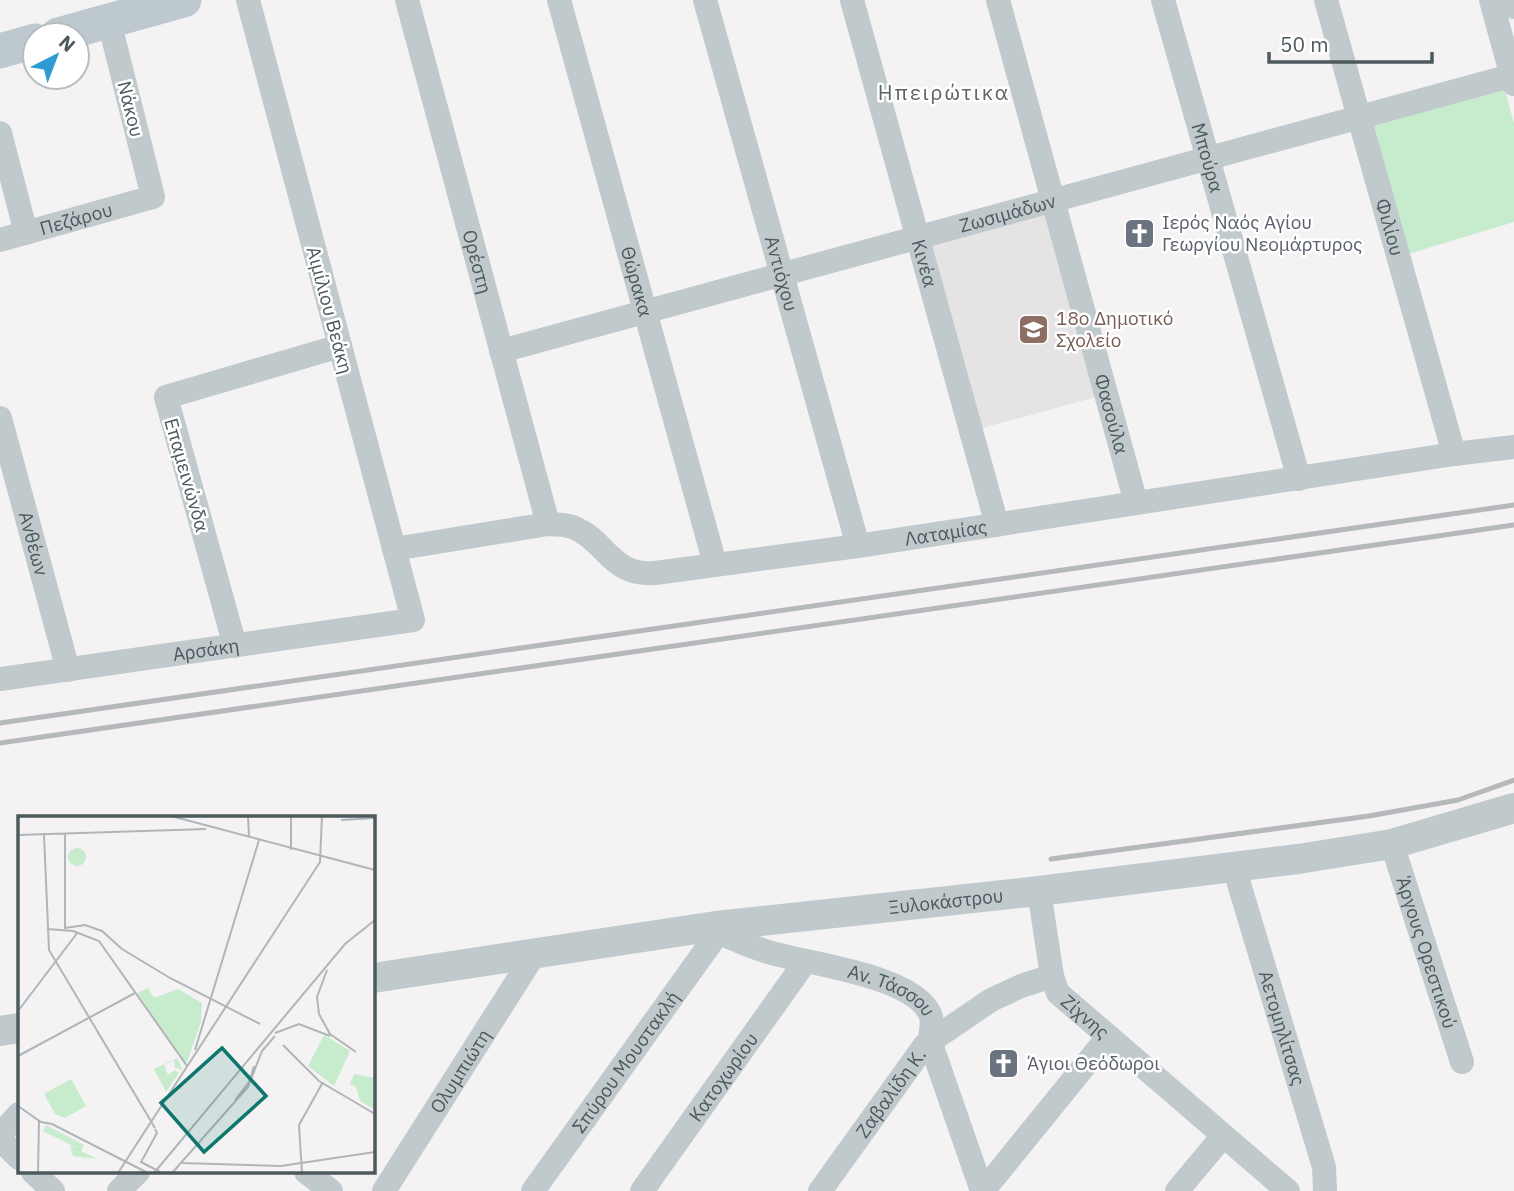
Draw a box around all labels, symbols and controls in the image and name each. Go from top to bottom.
north arrow [21,21,91,91]
scale bar [1269,21,1432,65]
text: N [54,30,81,57]
text: 50 m [1280,30,1329,58]
street label: Νάκου [112,78,150,140]
district label: Ηπειρώτικα [878,78,1010,106]
street label: Μπούρα [1186,120,1229,195]
street label: Ζωσιμάδων [957,188,1059,238]
street label: Φιλίου [1371,196,1410,259]
street label: Πεζάρου [37,197,115,240]
place label: Ιερός Ναός Αγίου Γεωργίου Νεομάρτυρος [1162,210,1362,256]
church icon: Ιερός Ναός Αγίου Γεωργίου Νεομάρτυρος [1122,216,1156,250]
street label: Ορέστη [457,227,497,296]
street label: Αντιόχου [760,233,804,314]
street label: Κινέα [907,236,943,290]
street label: Θώρακα [616,243,658,319]
street label: Αιμίλιου Βεάκη [301,244,359,376]
place label: 18ο Δημοτικό Σχολείο [1056,306,1173,352]
school or university icon: 18ο Δημοτικό Σχολείο [1016,312,1050,346]
street label: Φασούλα [1089,371,1134,457]
street label: Επαμεινώνδα [159,415,215,535]
street label: Ανθέων [14,509,54,579]
street label: Λαταμίας [903,514,989,551]
street label: Αρσάκη [171,633,241,666]
inset map [18,816,374,1174]
street label: Άργους Ορεστικού [1391,874,1462,1032]
street label: Ξυλοκάστρου [887,883,1005,919]
street label: Αν. Τάσσου [845,959,941,1021]
street label: Αετομηλίτσας [1254,967,1311,1088]
street label: Σπύρου Μουστακλή [567,986,685,1137]
street label: Ζίχνης [1056,989,1114,1044]
street label: Ολυμπιώτη [424,1024,496,1118]
street label: Κατοχωρίου [683,1028,763,1126]
street label: Ζαβαλίδη Κ. [850,1043,931,1142]
church icon: Άγιοι Θεόδωροι [987,1046,1021,1080]
place label: Άγιοι Θεόδωροι [1027,1051,1160,1075]

